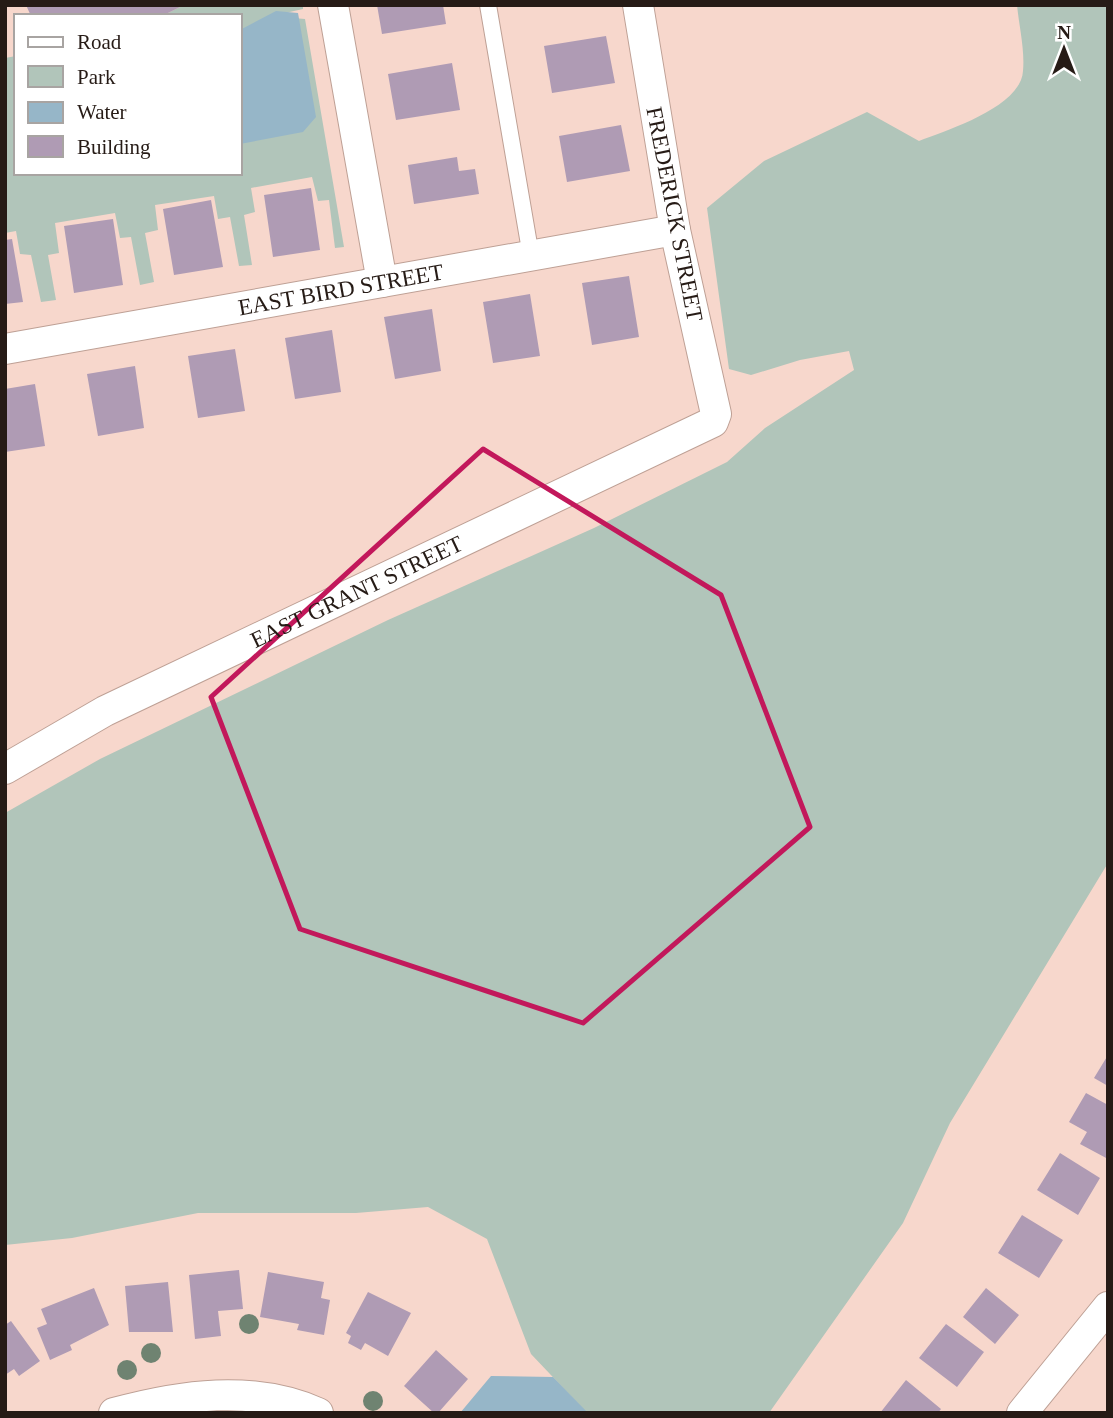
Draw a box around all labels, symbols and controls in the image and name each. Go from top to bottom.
legend [14,14,242,175]
north arrow [1029,14,1099,84]
text: N [1057,22,1071,43]
text: Road [77,30,122,54]
text: Park [77,65,116,89]
text: Water [77,100,127,124]
street label: FREDERICK STREET [641,105,708,323]
text: Building [77,135,151,159]
street label: EAST BIRD STREET [236,259,445,320]
street label: EAST GRANT STREET [247,531,467,653]

